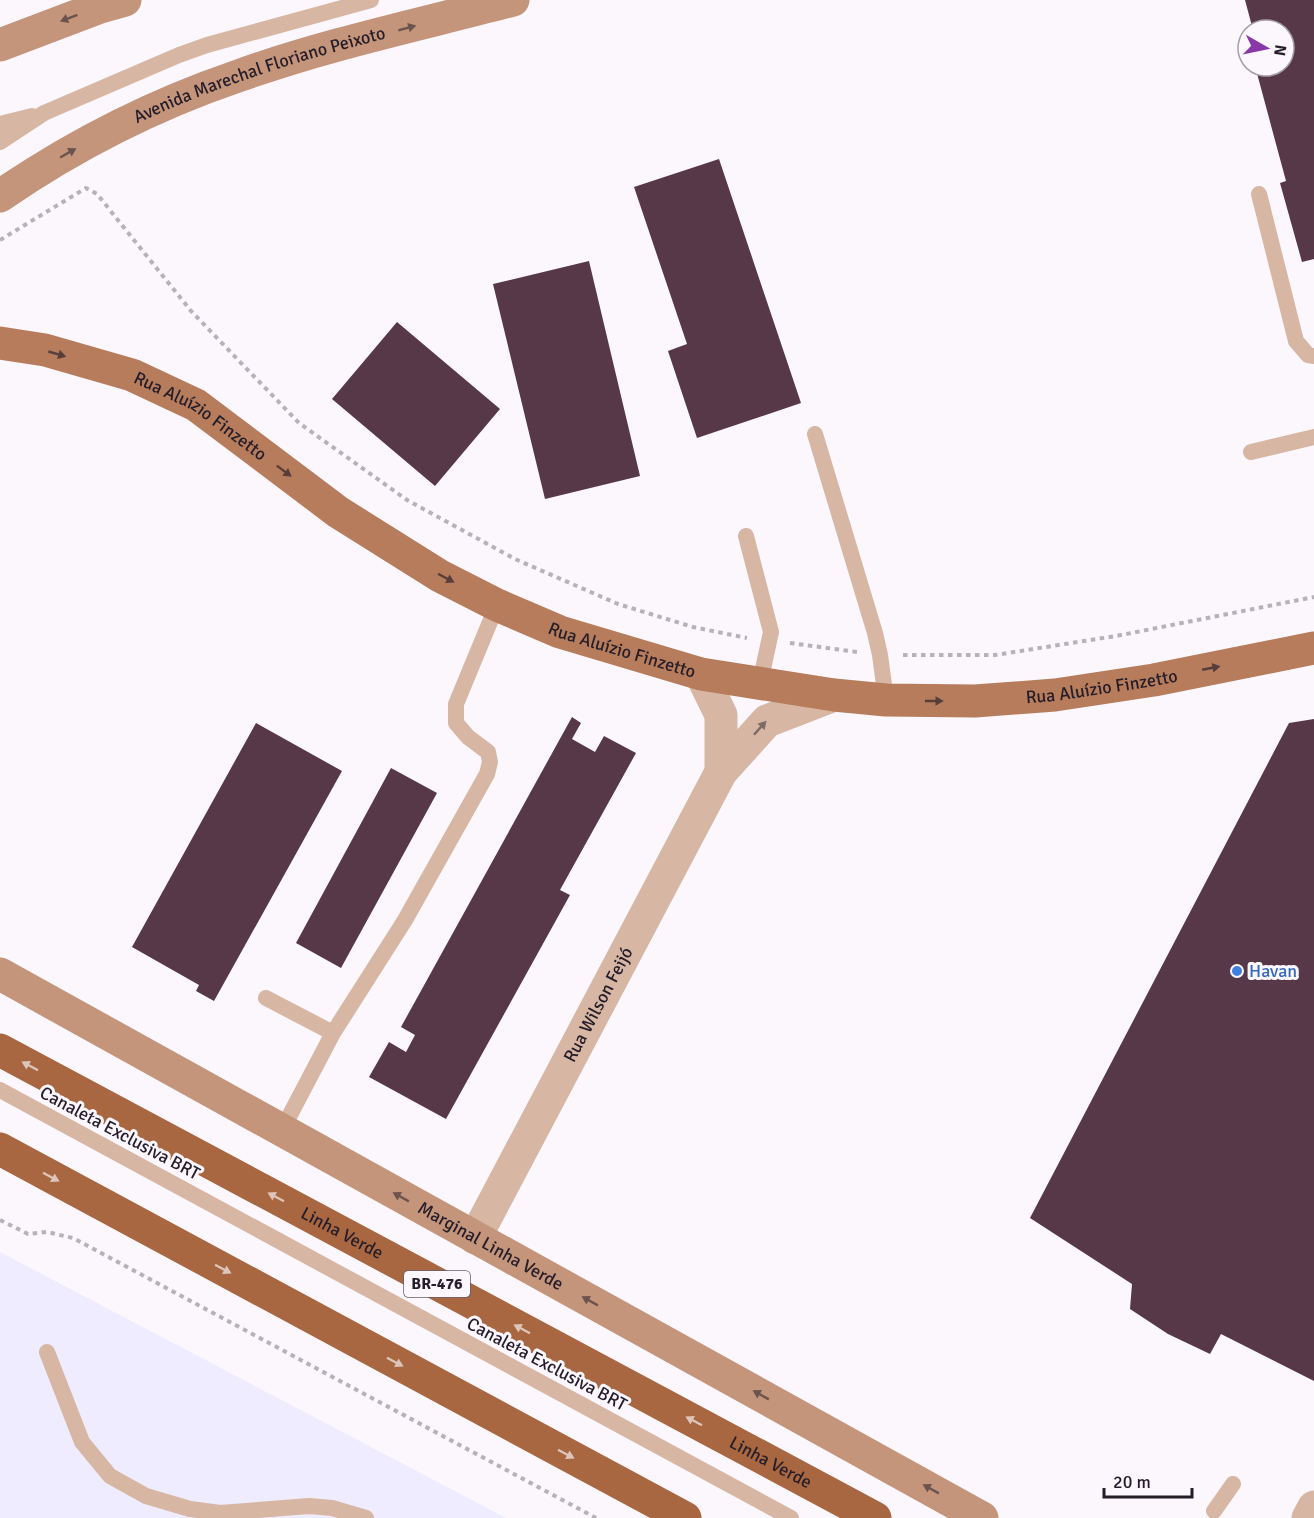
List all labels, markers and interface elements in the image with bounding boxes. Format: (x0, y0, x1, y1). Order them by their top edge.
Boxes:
one-way arrow (60, 14, 78, 24)
north arrow (1236, 18, 1296, 78)
street label: Avenida Marechal Floriano Peixoto (130, 22, 387, 128)
one-way arrow (398, 23, 416, 32)
text: N (1269, 43, 1291, 57)
one-way arrow (60, 148, 77, 158)
one-way arrow (49, 350, 67, 359)
street label: Rua Aluízio Finzetto (130, 366, 271, 465)
one-way arrow (276, 465, 291, 477)
one-way arrow (438, 573, 455, 583)
street label: Rua Aluízio Finzetto (545, 617, 698, 683)
one-way arrow (1201, 663, 1220, 672)
street label: Rua Aluízio Finzetto (1025, 665, 1179, 708)
one-way arrow (925, 696, 944, 706)
one-way arrow (753, 721, 767, 736)
street label: Rua Wilson Feijó (559, 943, 638, 1066)
place label: Havan (1249, 960, 1297, 982)
marker: Havan (1230, 964, 1244, 978)
one-way arrow (21, 1061, 38, 1071)
street label: Canaleta Exclusiva BRT (36, 1081, 204, 1185)
one-way arrow (43, 1172, 60, 1182)
one-way arrow (267, 1192, 284, 1202)
one-way arrow (392, 1192, 409, 1202)
street label: Marginal Linha Verde (414, 1197, 567, 1295)
street label: Linha Verde (297, 1202, 387, 1264)
one-way arrow (215, 1264, 232, 1274)
road number: BR-476 (404, 1271, 470, 1297)
one-way arrow (581, 1296, 598, 1306)
street label: Canaleta Exclusiva BRT (463, 1312, 631, 1416)
one-way arrow (513, 1324, 530, 1334)
one-way arrow (387, 1357, 404, 1367)
one-way arrow (752, 1390, 769, 1400)
one-way arrow (685, 1416, 702, 1426)
street label: Linha Verde (726, 1431, 816, 1493)
one-way arrow (558, 1449, 575, 1459)
scale bar (1104, 1461, 1192, 1499)
text: 20 m (1113, 1471, 1151, 1493)
one-way arrow (923, 1485, 940, 1495)

